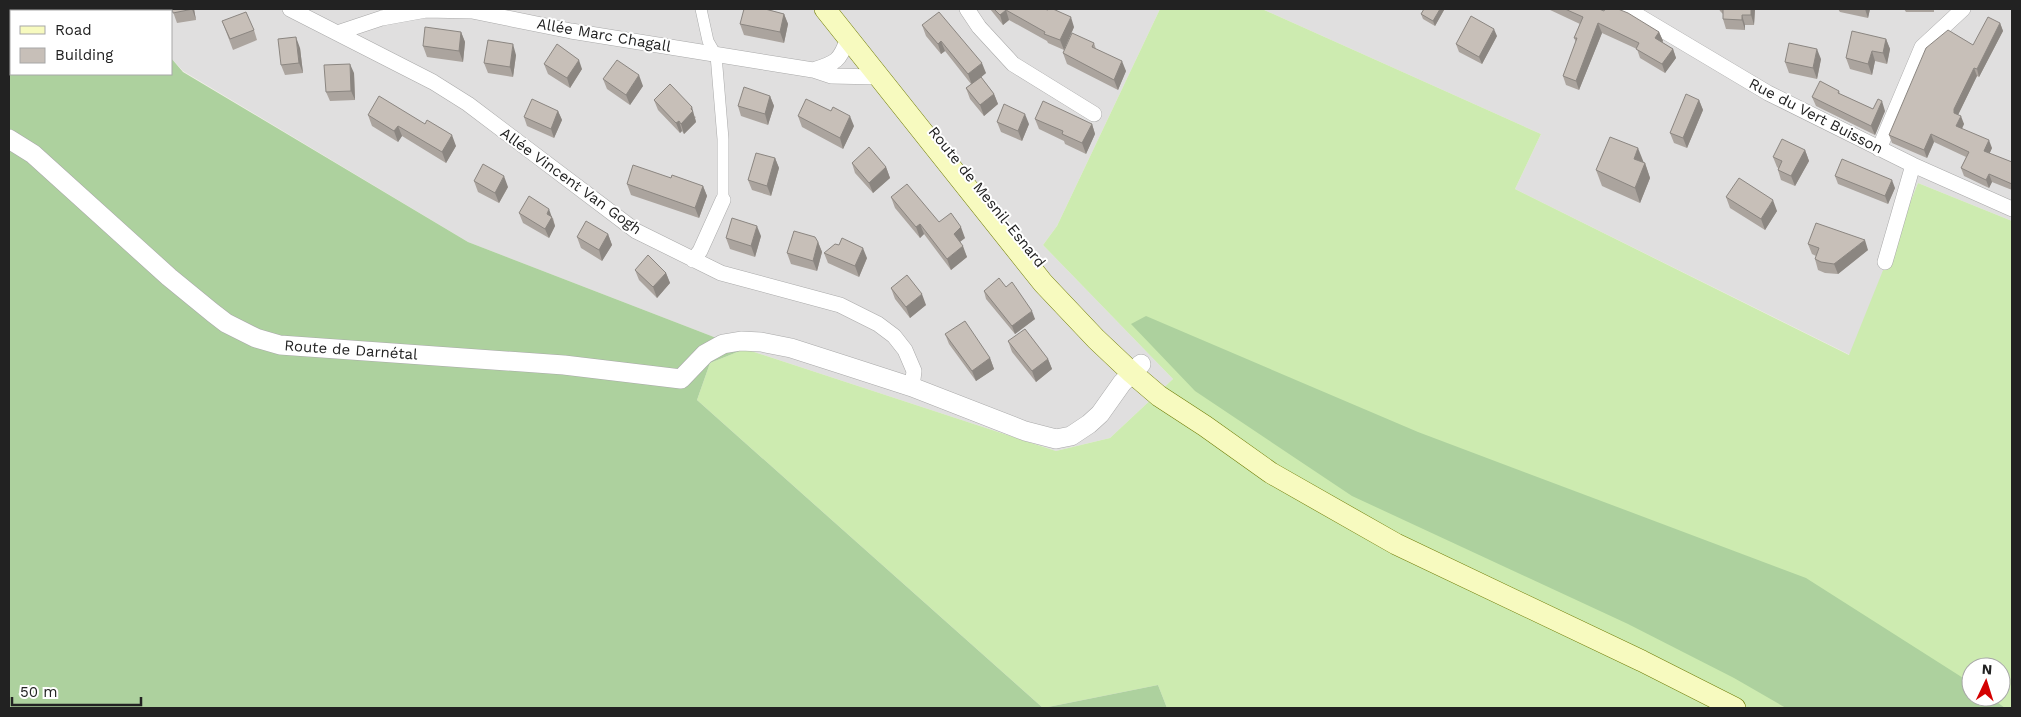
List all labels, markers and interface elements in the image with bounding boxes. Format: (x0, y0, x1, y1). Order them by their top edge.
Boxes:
legend (10, 10, 172, 75)
street label: Allée Marc Chagall (536, 14, 673, 56)
text: Road (55, 21, 92, 39)
text: Building (55, 46, 113, 64)
street label: Rue du Vert Buisson (1746, 74, 1886, 158)
street label: Route de Mesnil-Esnard (925, 123, 1049, 271)
street label: Allée Vincent Van Gogh (497, 124, 645, 238)
street label: Route de Darnétal (284, 336, 419, 364)
north arrow (1961, 657, 2011, 707)
text: N (1981, 661, 1993, 677)
scale bar (12, 674, 141, 706)
text: 50 m (20, 683, 57, 701)

